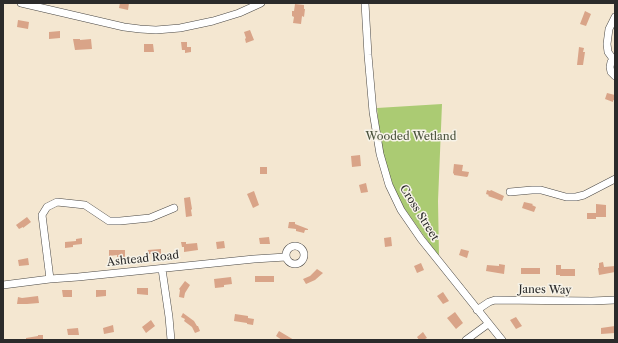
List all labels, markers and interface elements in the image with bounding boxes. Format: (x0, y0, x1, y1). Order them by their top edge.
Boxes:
park label: Wooded Wetland (366, 130, 456, 144)
street label: Cross Street (397, 183, 441, 243)
street label: Ashtead Road (106, 249, 180, 269)
street label: Janes Way (518, 283, 572, 297)

